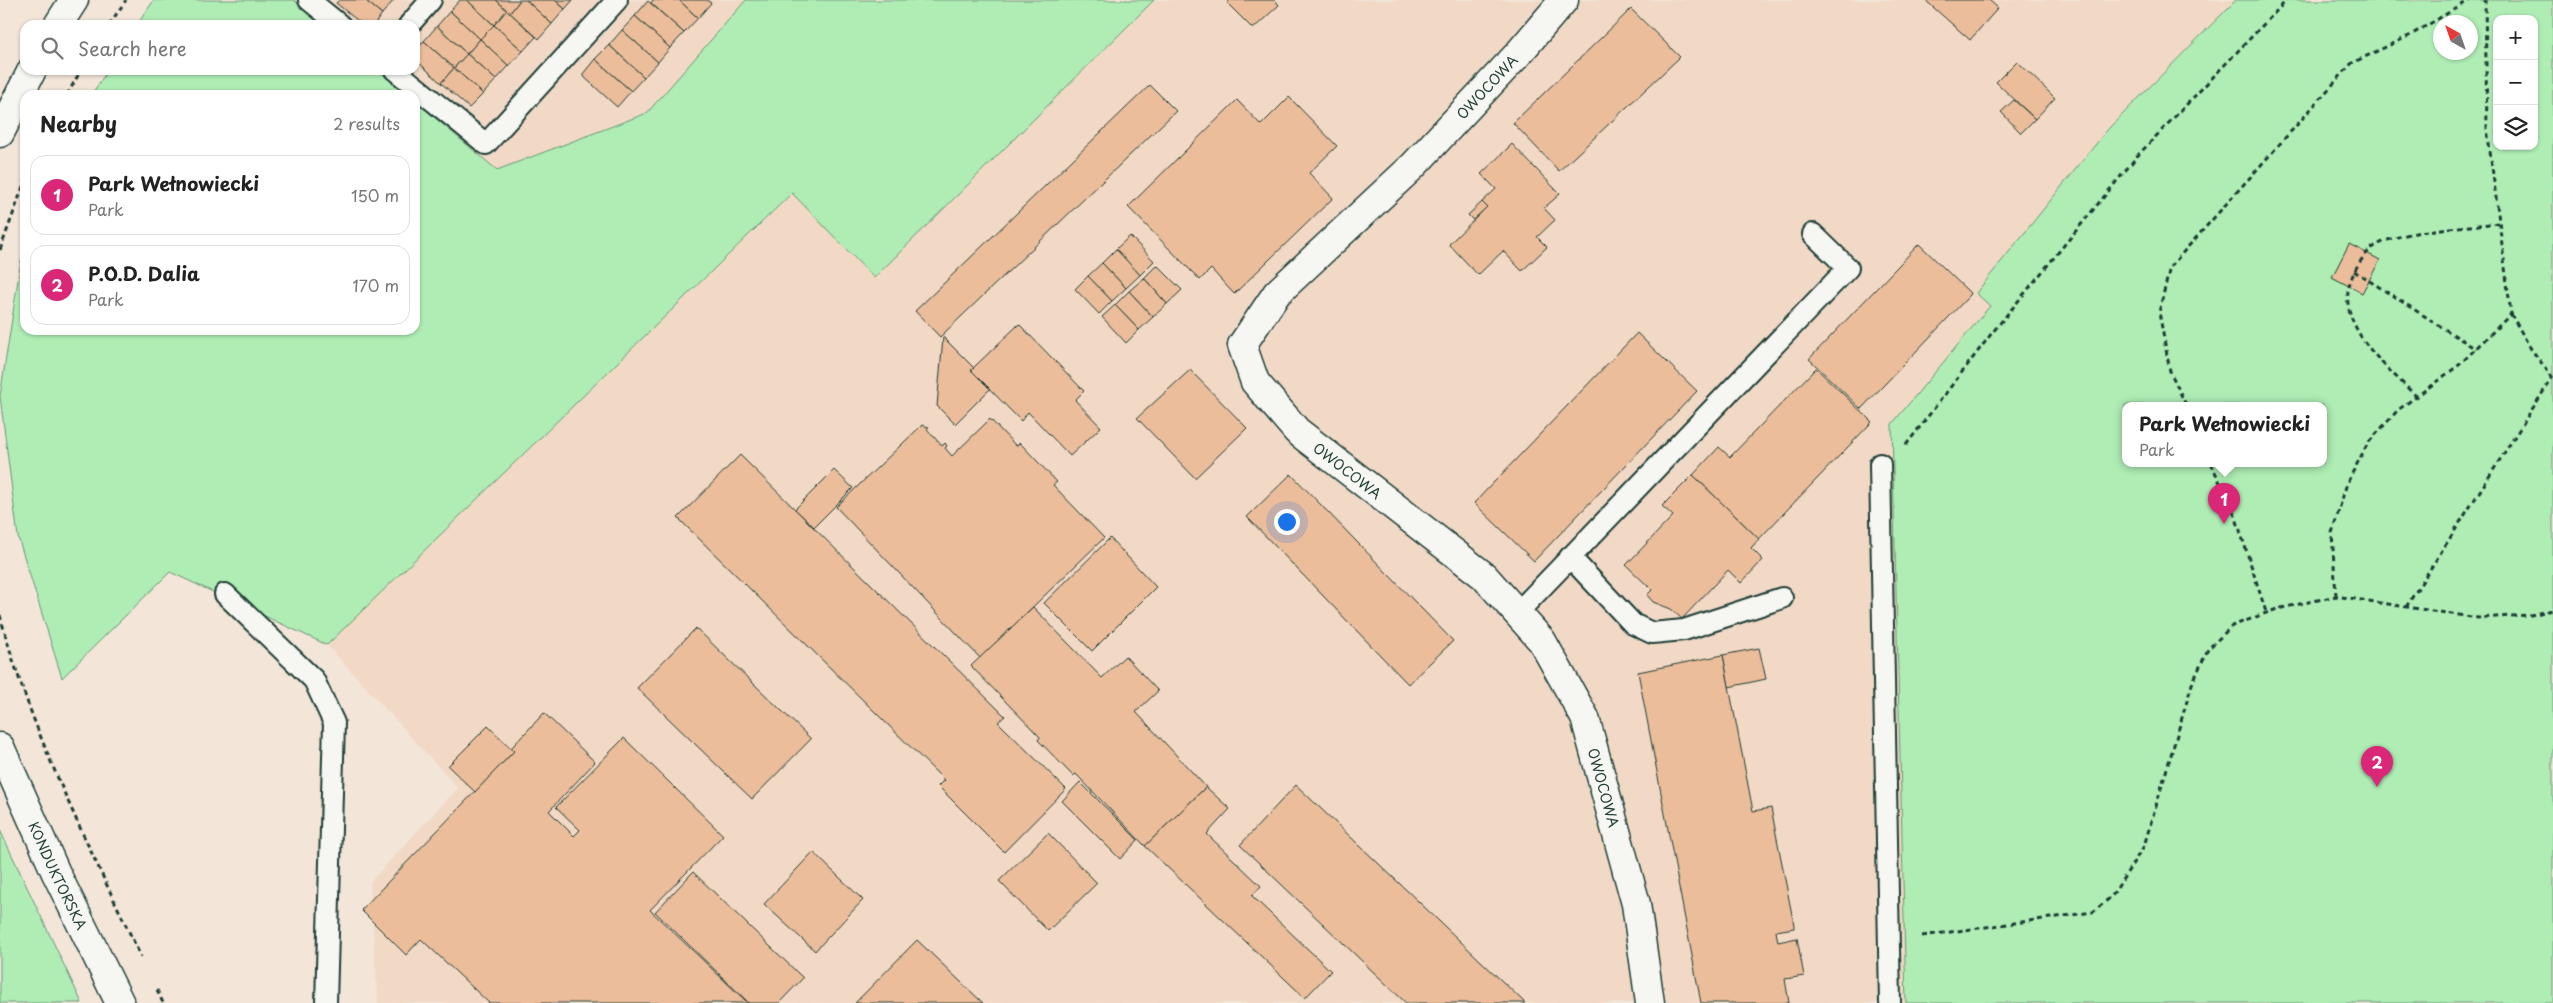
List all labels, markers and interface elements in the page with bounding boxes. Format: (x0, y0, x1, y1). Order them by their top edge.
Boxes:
north arrow (2433, 15, 2478, 60)
map controls (2493, 15, 2538, 150)
button: + (2493, 15, 2538, 60)
search box (20, 20, 420, 75)
icon: search (38, 34, 66, 62)
text: Search here (78, 34, 187, 62)
street label: OWOCOWA (1452, 50, 1523, 124)
button: − (2493, 60, 2538, 105)
button: layers (2493, 105, 2538, 150)
text: Nearby (40, 107, 117, 139)
text: 2 results (333, 111, 400, 135)
text: Park Wełnowiecki (88, 169, 259, 197)
text: 1 (53, 183, 61, 207)
text: 150 m (351, 183, 399, 207)
text: Park (88, 197, 124, 221)
text: P.O.D. Dalia (88, 259, 200, 287)
text: 2 (51, 273, 63, 297)
text: 170 m (353, 273, 399, 297)
text: Park (88, 287, 124, 311)
popup (2122, 402, 2327, 467)
text: Park Wełnowiecki (2139, 409, 2310, 437)
street label: OWOCOWA (1309, 437, 1386, 504)
text: Park (2139, 437, 2175, 461)
pin: 1 (2208, 483, 2240, 524)
your location (1274, 509, 1300, 535)
street label: OWOCOWA (1583, 745, 1625, 830)
pin: 2 (2361, 746, 2393, 787)
street label: KONDUKTORSKA (24, 818, 93, 933)

